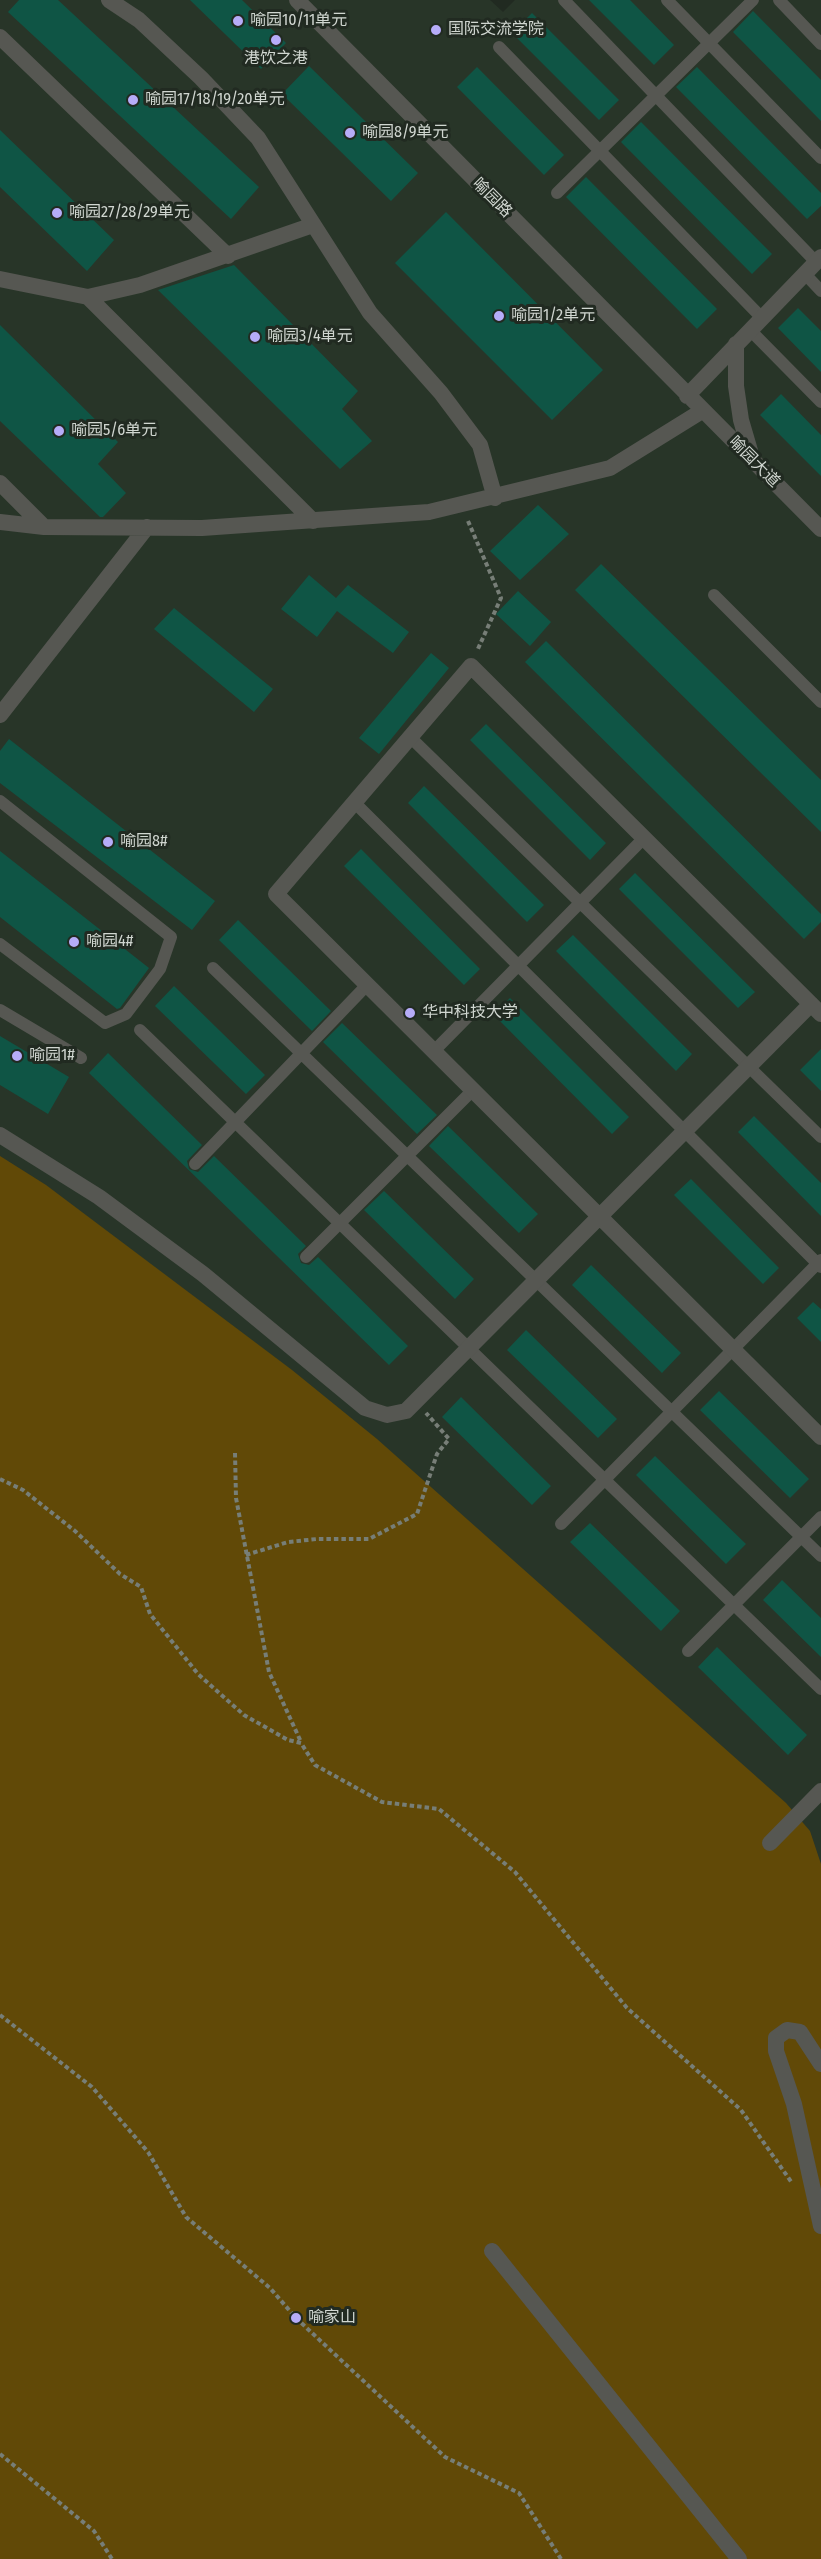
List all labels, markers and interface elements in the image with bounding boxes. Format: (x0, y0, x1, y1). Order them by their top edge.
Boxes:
place label: 喻园10/11单元 (250, 11, 347, 31)
marker: 喻园10/11单元 (231, 14, 245, 28)
place label: 国际交流学院 (448, 20, 544, 40)
marker: 国际交流学院 (429, 23, 443, 37)
marker: 港饮之港 (269, 33, 283, 47)
place label: 港饮之港 (244, 49, 308, 69)
place label: 喻园17/18/19/20单元 (145, 90, 285, 110)
marker: 喻园17/18/19/20单元 (126, 93, 140, 107)
place label: 喻园8/9单元 (362, 123, 449, 143)
marker: 喻园8/9单元 (343, 126, 357, 140)
street label: 喻园路 (468, 174, 516, 222)
place label: 喻园27/28/29单元 (69, 203, 190, 223)
marker: 喻园27/28/29单元 (50, 206, 64, 220)
place label: 喻园1/2单元 (511, 306, 595, 326)
marker: 喻园1/2单元 (492, 309, 506, 323)
place label: 喻园3/4单元 (267, 327, 353, 347)
marker: 喻园3/4单元 (248, 330, 262, 344)
place label: 喻园5/6单元 (71, 421, 157, 441)
marker: 喻园5/6单元 (52, 424, 66, 438)
street label: 喻园大道 (725, 433, 783, 491)
place label: 喻园8# (120, 832, 168, 852)
marker: 喻园8# (101, 835, 115, 849)
place label: 喻园4# (86, 932, 133, 952)
marker: 喻园4# (67, 935, 81, 949)
place label: 华中科技大学 (422, 1003, 518, 1023)
marker: 华中科技大学 (403, 1006, 417, 1020)
place label: 喻园1# (29, 1046, 75, 1066)
marker: 喻园1# (10, 1049, 24, 1063)
place label: 喻家山 (308, 2308, 356, 2328)
marker: 喻家山 (289, 2311, 303, 2325)

